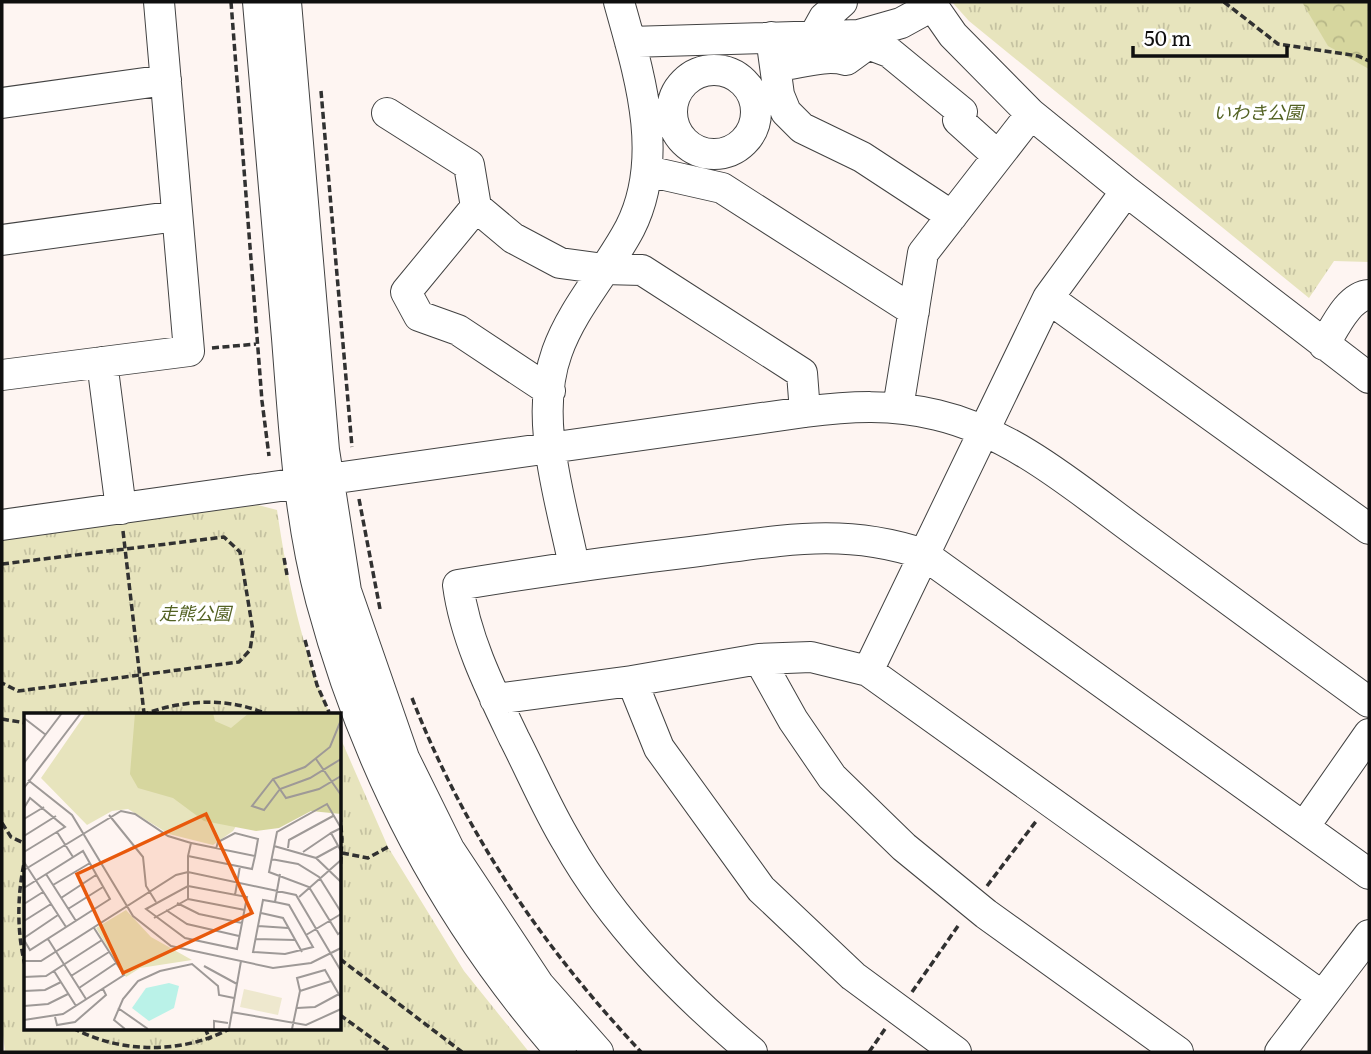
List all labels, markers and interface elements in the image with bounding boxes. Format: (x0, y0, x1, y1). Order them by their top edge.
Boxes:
scale bar (1133, 14, 1287, 58)
text: 50 m (1144, 21, 1191, 52)
park label: いわき公園 (1213, 98, 1306, 125)
park label: 走熊公園 (159, 599, 234, 626)
inset map (24, 713, 341, 1030)

